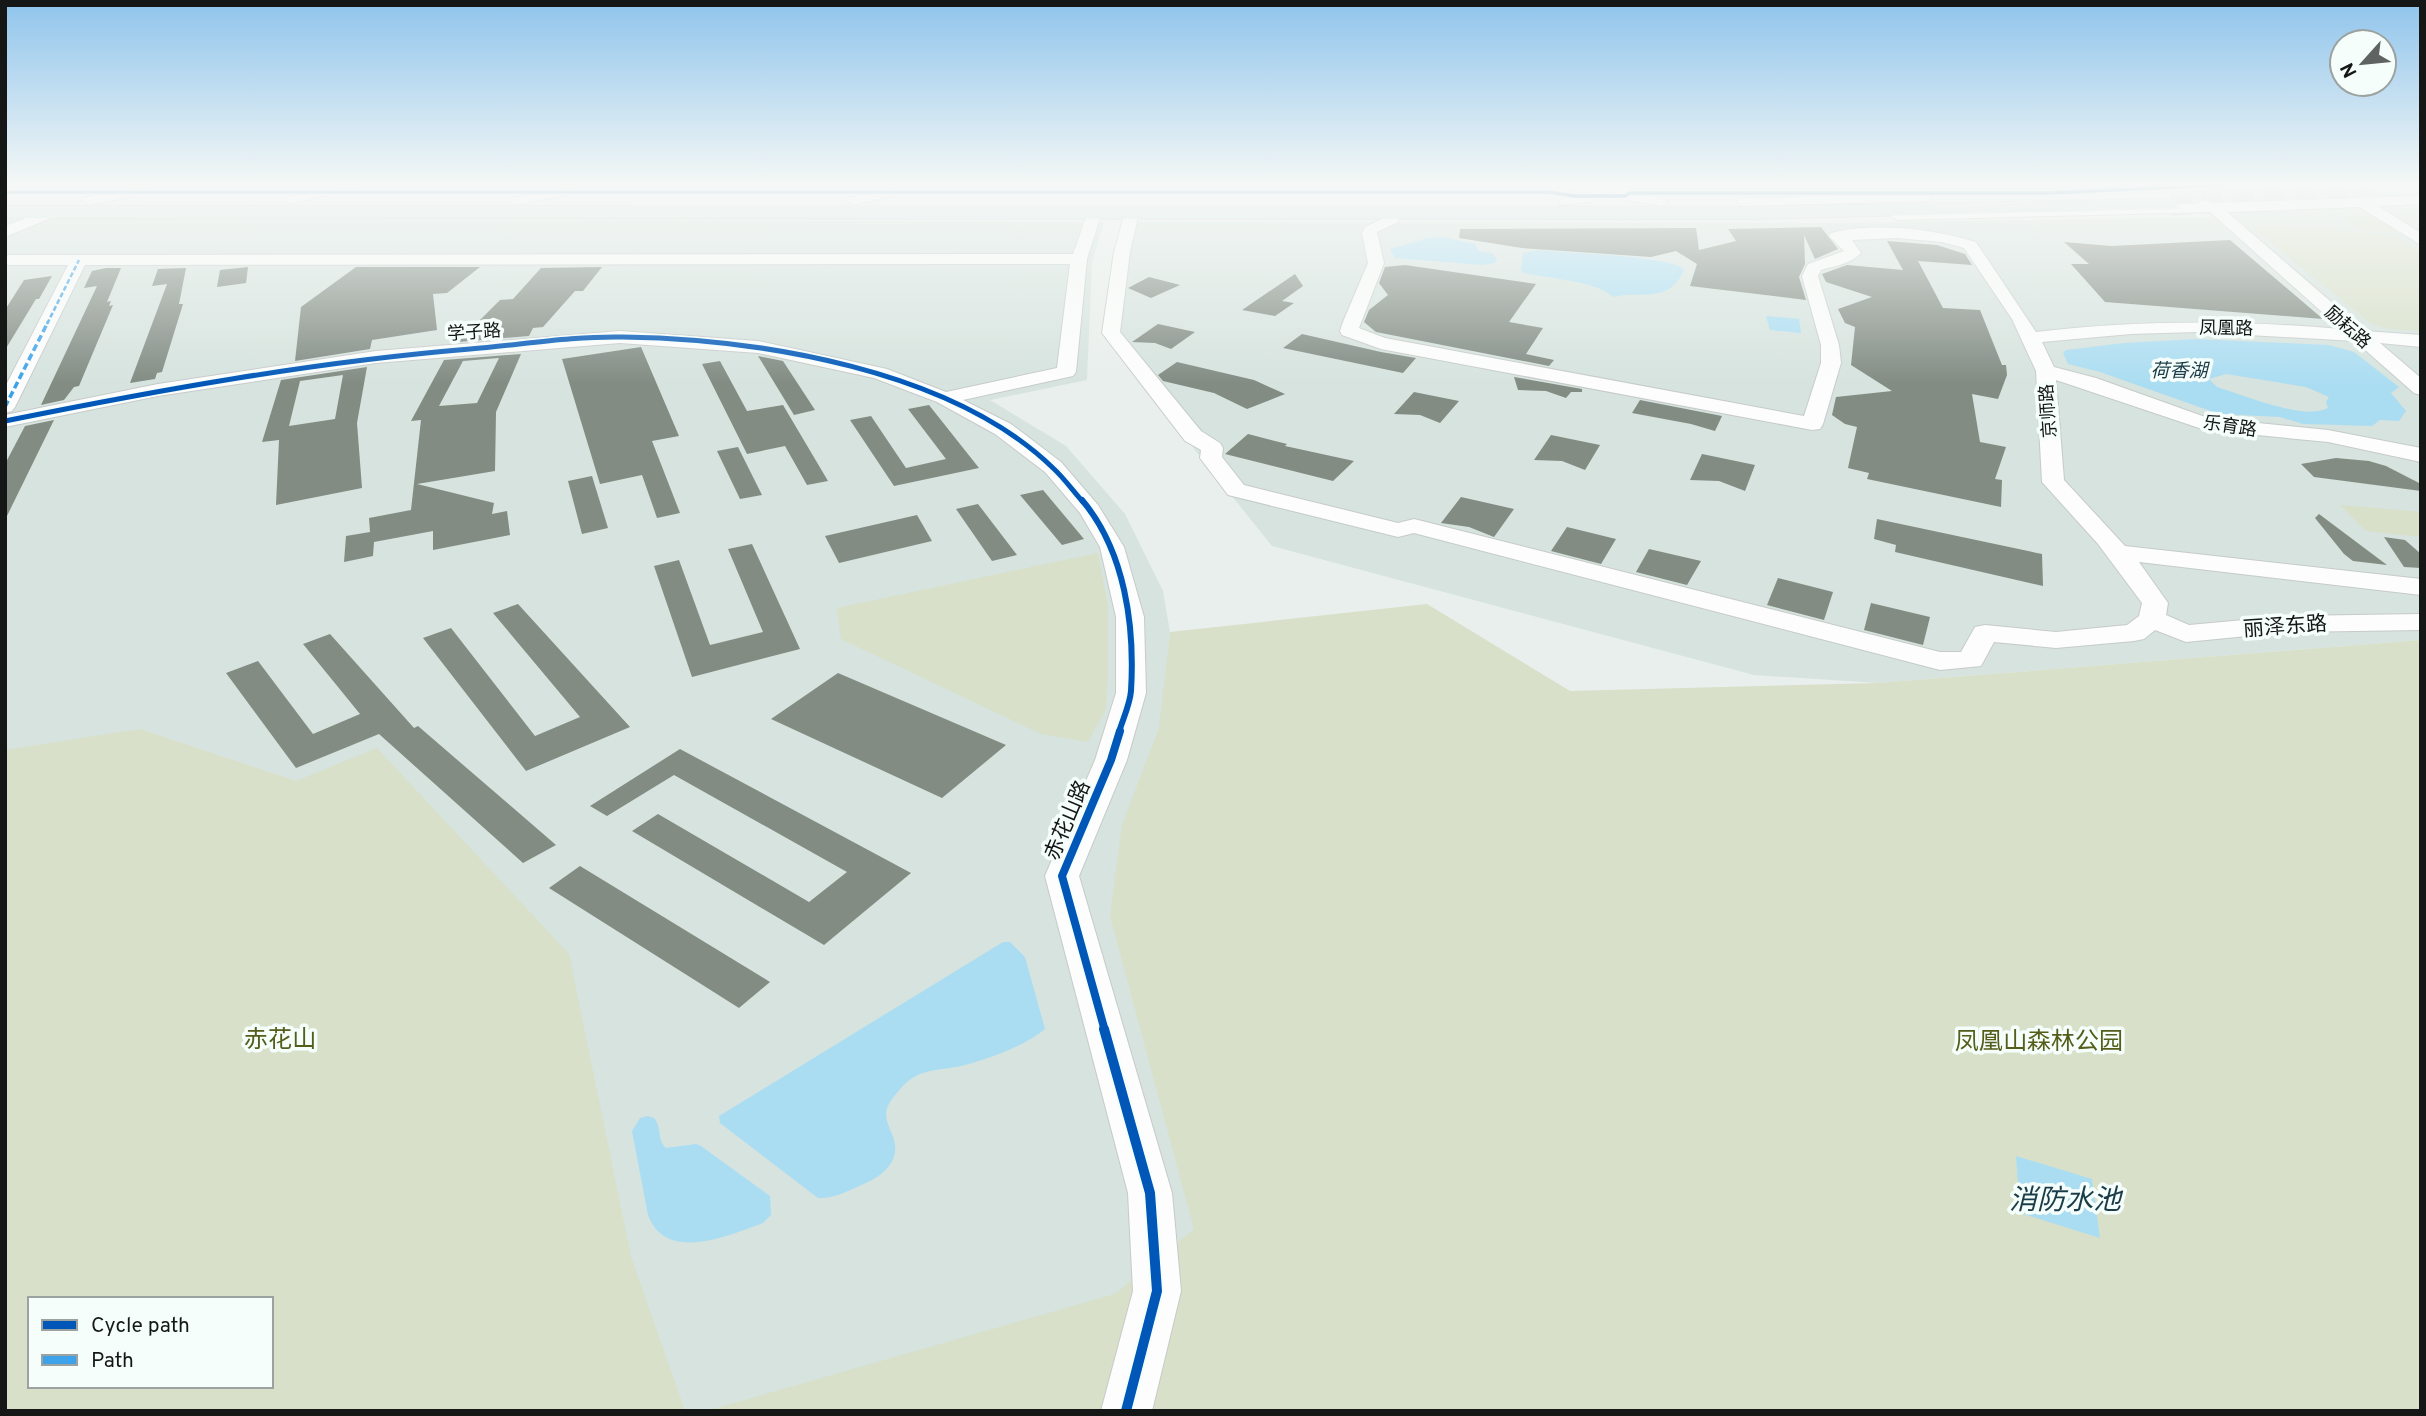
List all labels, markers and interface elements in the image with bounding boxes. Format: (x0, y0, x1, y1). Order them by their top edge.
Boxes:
north arrow (2328, 28, 2398, 98)
text: N (2336, 58, 2363, 81)
street label: 励耘路 (2319, 302, 2375, 355)
street label: 凤凰路 (2199, 318, 2253, 341)
street label: 学子路 (446, 320, 502, 347)
water label: 荷香湖 (2150, 360, 2210, 384)
street label: 京师路 (2036, 383, 2063, 439)
street label: 乐育路 (2201, 412, 2258, 443)
street label: 丽泽东路 (2242, 611, 2328, 644)
street label: 赤花山路 (1040, 777, 1097, 865)
park label: 赤花山 (244, 1026, 316, 1056)
park label: 凤凰山森林公园 (1955, 1028, 2123, 1058)
water label: 消防水池 (2009, 1184, 2124, 1220)
legend (28, 1297, 273, 1388)
text: Cycle path (91, 1313, 190, 1340)
text: Path (91, 1348, 134, 1375)

